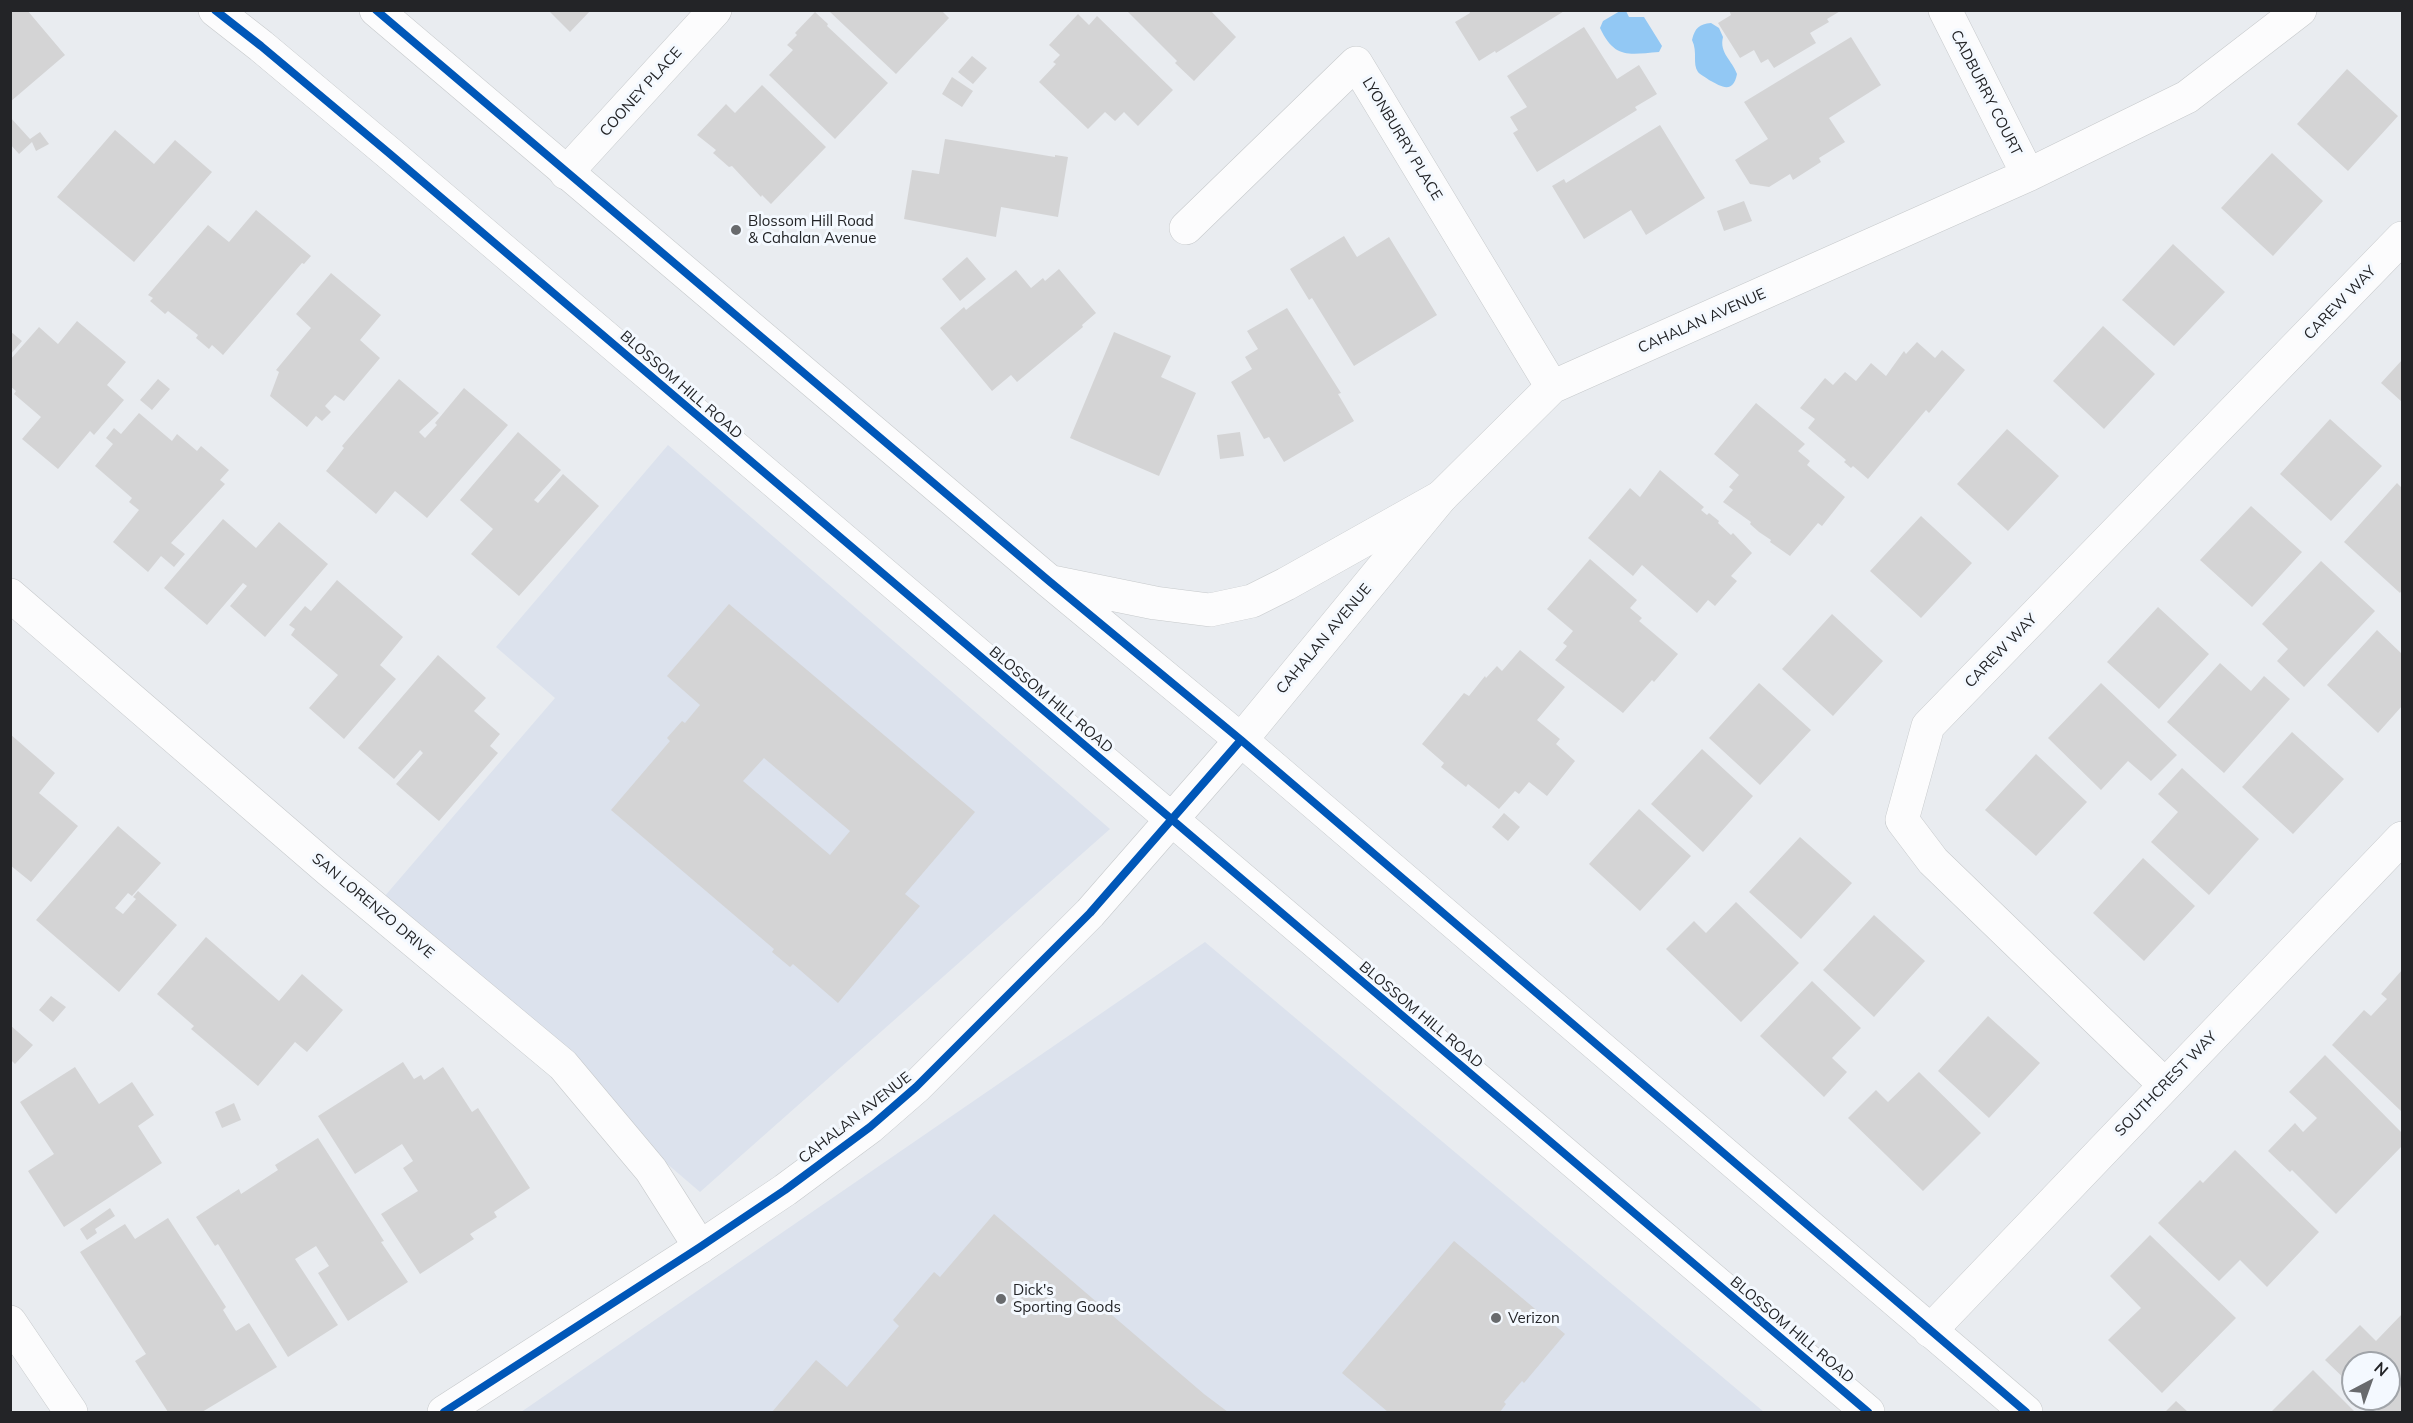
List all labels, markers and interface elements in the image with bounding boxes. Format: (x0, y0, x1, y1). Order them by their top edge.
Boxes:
street label: CADBURRY COURT (1947, 27, 2025, 159)
street label: COONEY PLACE (596, 44, 686, 140)
street label: LYONBURRY PLACE (1358, 74, 1446, 204)
place label: Blossom Hill Road & Cahalan Avenue (748, 212, 876, 247)
marker: Blossom Hill Road & Cahalan Avenue (729, 223, 743, 237)
street label: CAREW WAY (2300, 262, 2380, 344)
street label: CAHALAN AVENUE (1635, 285, 1769, 357)
street label: BLOSSOM HILL ROAD (616, 327, 746, 443)
street label: CAHALAN AVENUE (1273, 580, 1375, 698)
street label: CAREW WAY (1961, 610, 2041, 692)
street label: BLOSSOM HILL ROAD (985, 643, 1117, 757)
street label: SAN LORENZO DRIVE (308, 850, 438, 962)
street label: BLOSSOM HILL ROAD (1355, 958, 1487, 1072)
street label: SOUTHCREST WAY (2111, 1028, 2221, 1140)
street label: CAHALAN AVENUE (795, 1068, 915, 1168)
street label: BLOSSOM HILL ROAD (1726, 1273, 1858, 1387)
place label: Dick's Sporting Goods (1013, 1281, 1121, 1316)
marker: Dick's Sporting Goods (994, 1292, 1008, 1306)
place label: Verizon (1508, 1309, 1560, 1327)
marker: Verizon (1489, 1311, 1503, 1325)
north arrow (2341, 1351, 2401, 1411)
text: N (2370, 1357, 2393, 1380)

